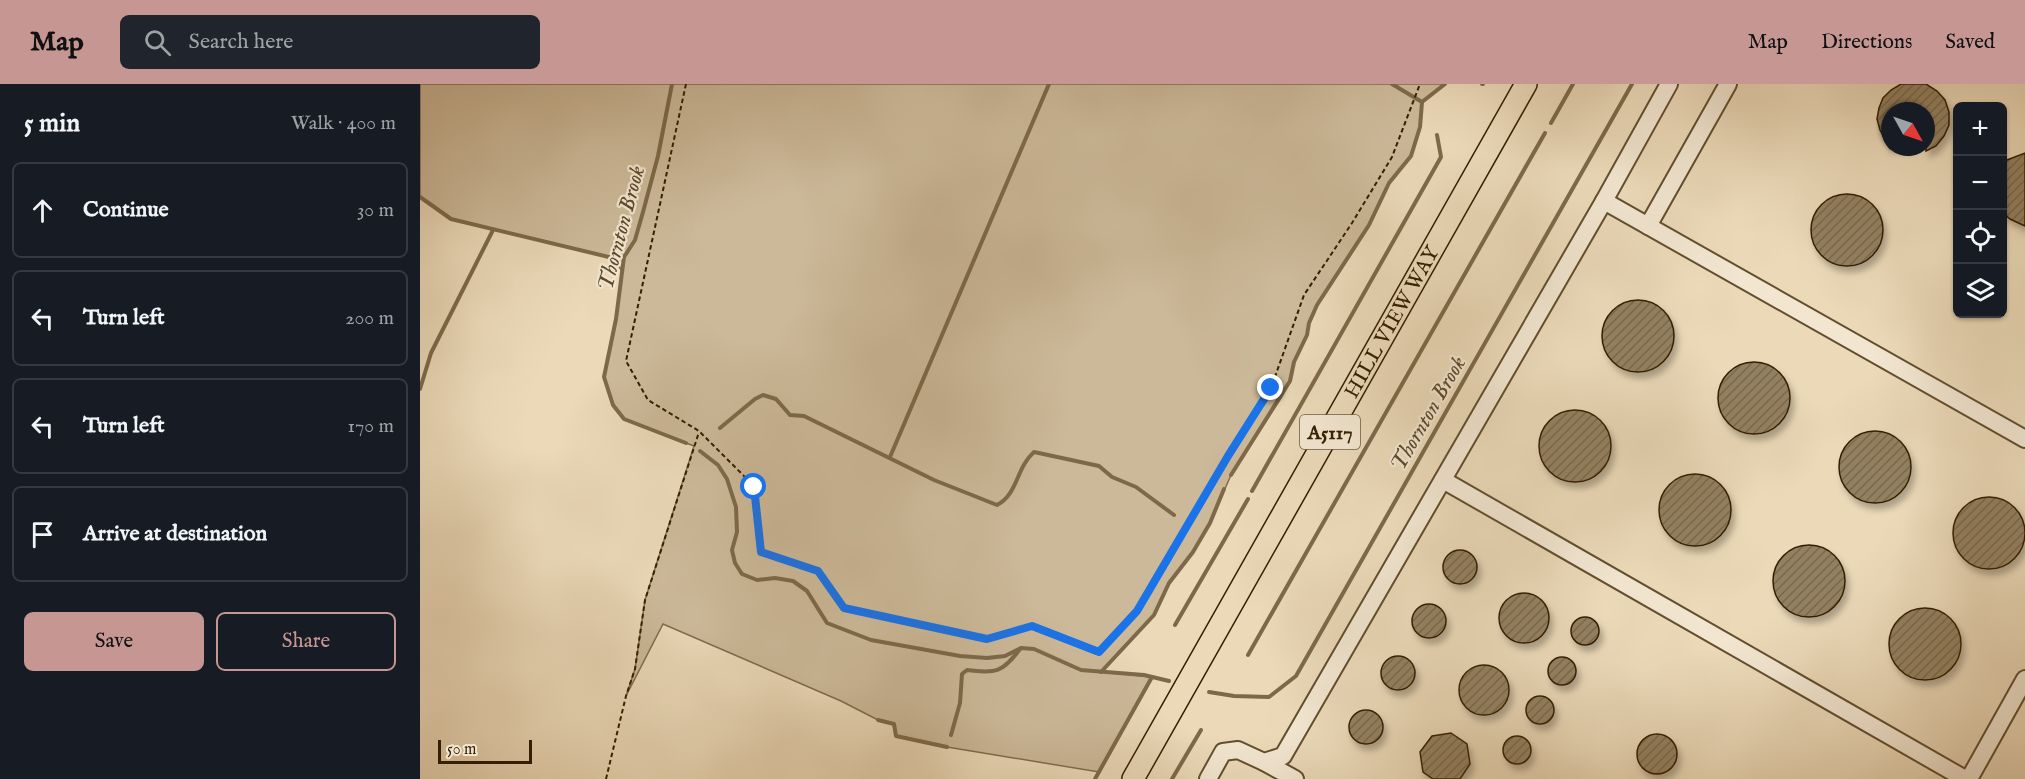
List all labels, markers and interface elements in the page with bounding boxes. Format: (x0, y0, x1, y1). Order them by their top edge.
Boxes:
search box (120, 15, 540, 69)
text: Map (30, 25, 84, 60)
icon: search (141, 26, 174, 59)
text: Search here (189, 28, 293, 56)
text: Map (1748, 29, 1788, 56)
text: Directions (1821, 29, 1912, 56)
text: Saved (1945, 29, 1995, 56)
north arrow (1881, 102, 1935, 156)
map controls (1953, 102, 2007, 318)
button: + (1953, 102, 2007, 156)
text: 5 min (24, 107, 80, 140)
text: Walk · 400 m (291, 111, 396, 136)
button: − (1953, 156, 2007, 210)
water label: Thornton Brook (592, 163, 652, 294)
icon: ahead (26, 194, 59, 227)
text: Continue (83, 196, 169, 224)
text: 30 m (357, 198, 394, 223)
button: locate (1953, 210, 2007, 264)
street label: HILL VIEW WAY (1339, 240, 1447, 404)
button: layers (1953, 264, 2007, 318)
icon: left (26, 302, 59, 335)
text: Turn left (83, 304, 165, 332)
text: 200 m (345, 306, 394, 331)
water label: Thornton Brook (1385, 351, 1473, 476)
route end (1257, 374, 1283, 400)
icon: left (26, 410, 59, 443)
text: Turn left (83, 412, 165, 440)
text: 170 m (348, 414, 394, 439)
road number: A5117 (1300, 415, 1360, 449)
route start (740, 473, 766, 499)
icon: arrive (26, 518, 59, 551)
text: Arrive at destination (83, 520, 267, 548)
button: Save (24, 612, 204, 671)
button: Share (216, 612, 396, 671)
scale bar (438, 737, 532, 764)
text: 50 m (447, 740, 476, 760)

